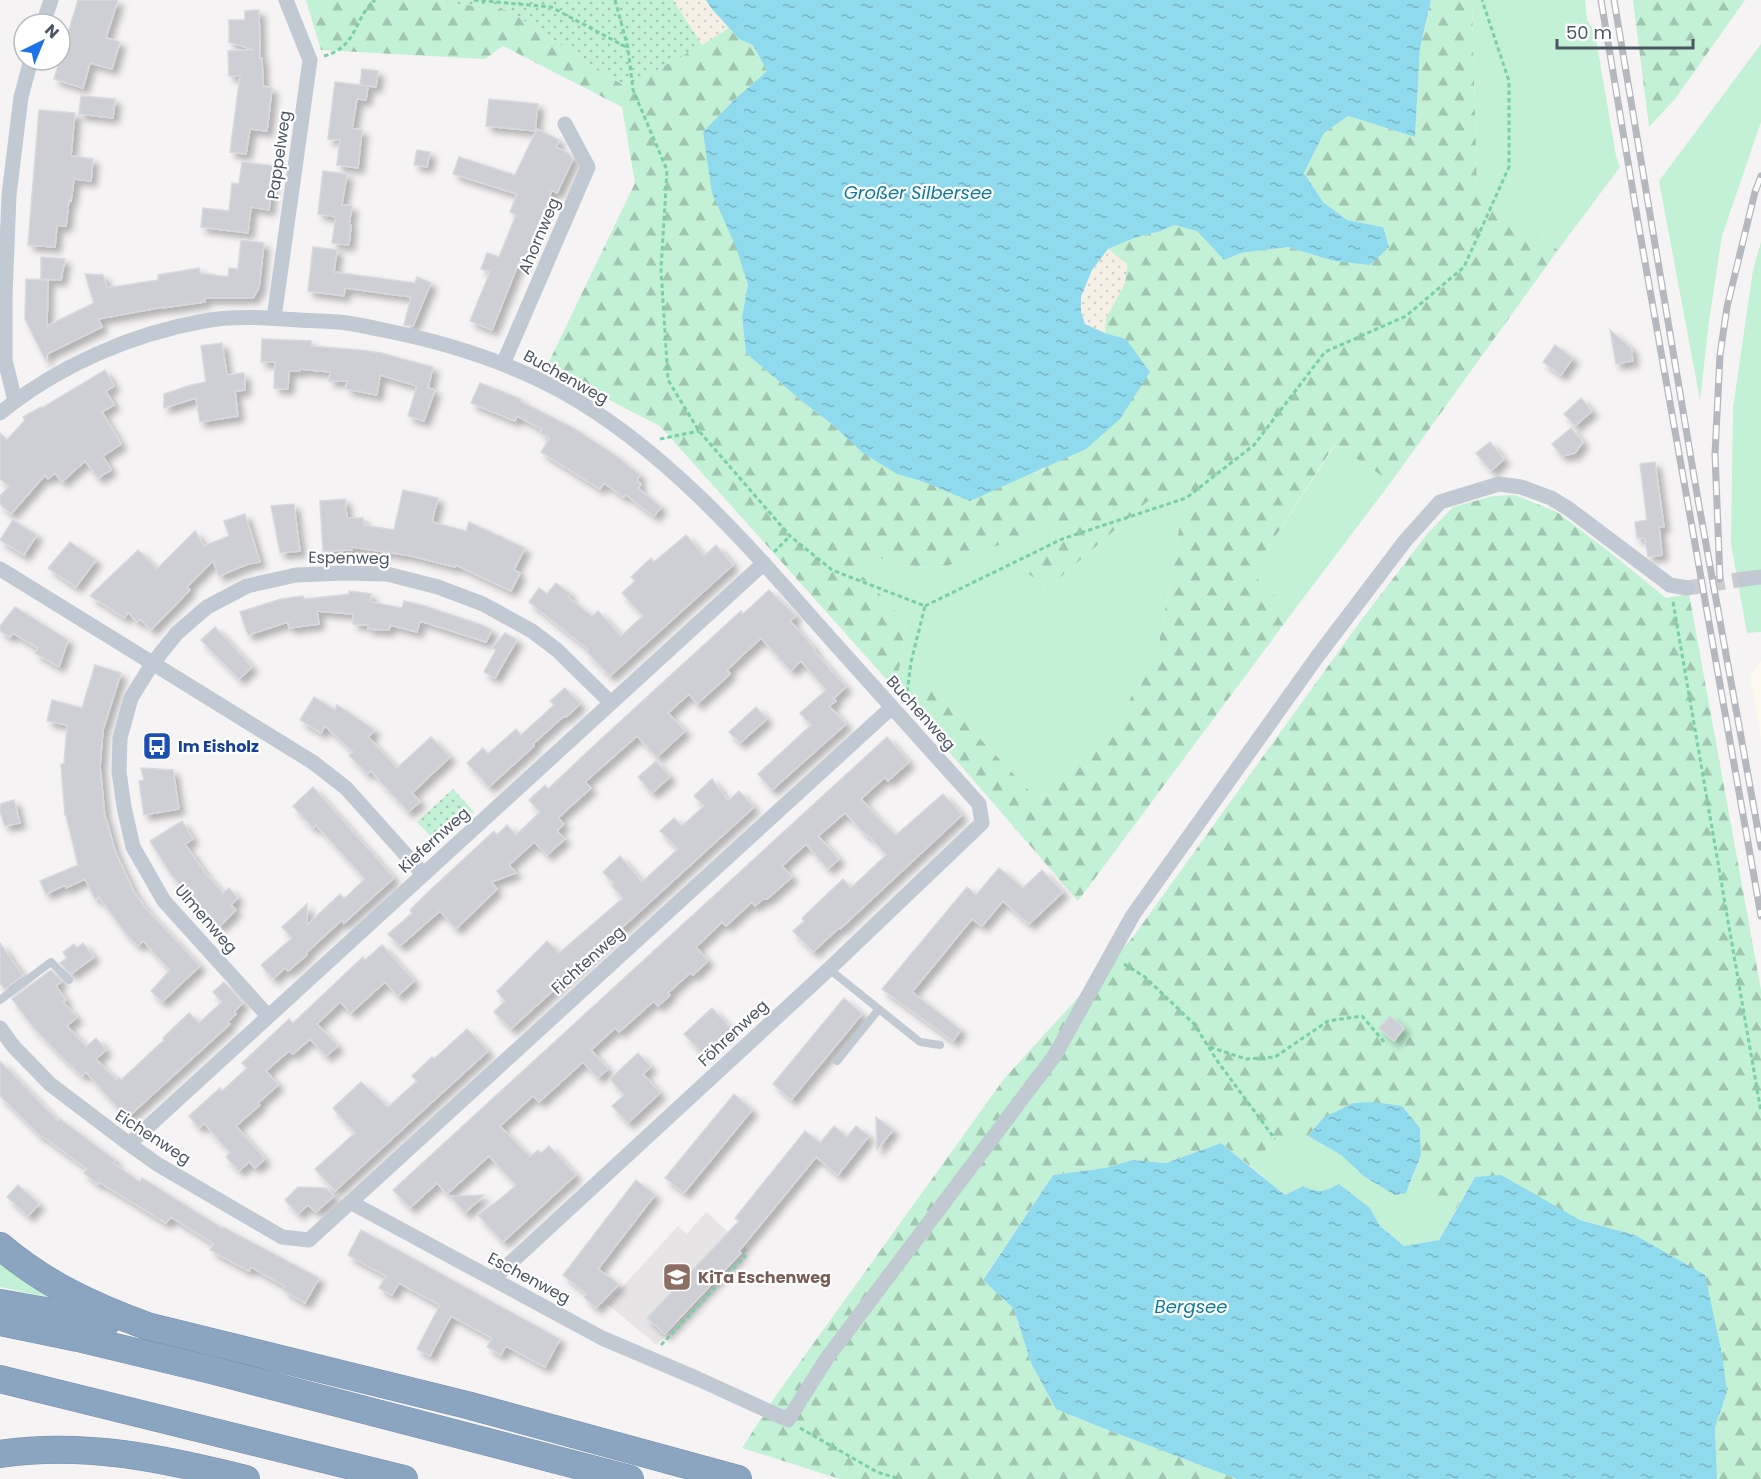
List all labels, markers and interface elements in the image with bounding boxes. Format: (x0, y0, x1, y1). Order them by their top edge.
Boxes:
north arrow (12, 12, 72, 72)
scale bar (1557, 12, 1694, 50)
text: N (40, 19, 64, 44)
text: 50 m (1566, 20, 1612, 45)
street label: Pappelweg (261, 109, 297, 201)
water label: Großer Silbersee (844, 180, 992, 205)
street label: Ahornweg (513, 194, 565, 278)
street label: Buchenweg (519, 344, 613, 410)
street label: Espenweg (308, 546, 390, 570)
street label: Buchenweg (881, 670, 961, 756)
bus stop icon: Im Eisholz (141, 730, 173, 762)
place label: Im Eisholz (178, 735, 259, 758)
street label: Kiefernweg (393, 802, 475, 878)
street label: Ulmenweg (169, 879, 243, 959)
street label: Fichtenweg (546, 921, 630, 999)
street label: Föhrenweg (693, 994, 773, 1072)
street label: Eichenweg (111, 1104, 195, 1170)
street label: Eschenweg (484, 1247, 574, 1309)
school or university icon: KiTa Eschenweg (661, 1261, 693, 1293)
place label: KiTa Eschenweg (698, 1266, 831, 1289)
water label: Bergsee (1155, 1294, 1227, 1319)

